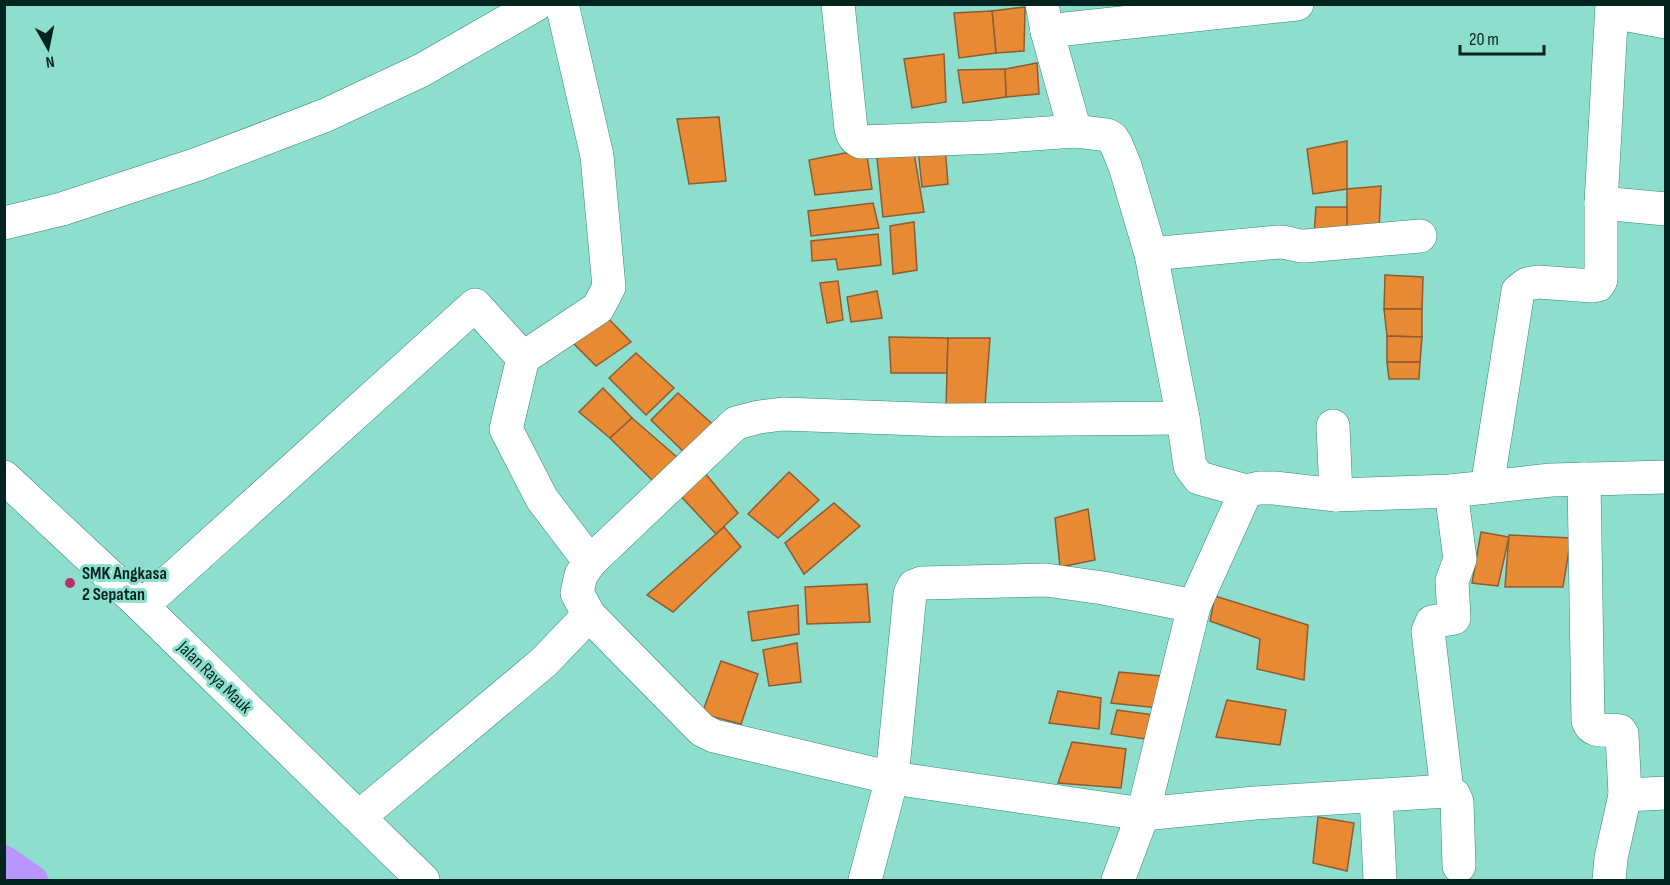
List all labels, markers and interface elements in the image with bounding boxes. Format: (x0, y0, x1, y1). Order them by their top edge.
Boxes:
north arrow (18, 18, 78, 78)
scale bar (1460, 18, 1544, 56)
text: 20 m (1469, 29, 1499, 50)
text: N (44, 51, 56, 71)
place label: SMK Angkasa 2 Sepatan (82, 563, 167, 605)
marker: SMK Angkasa 2 Sepatan (63, 576, 77, 590)
street label: Jalan Raya Mauk (173, 636, 256, 718)

